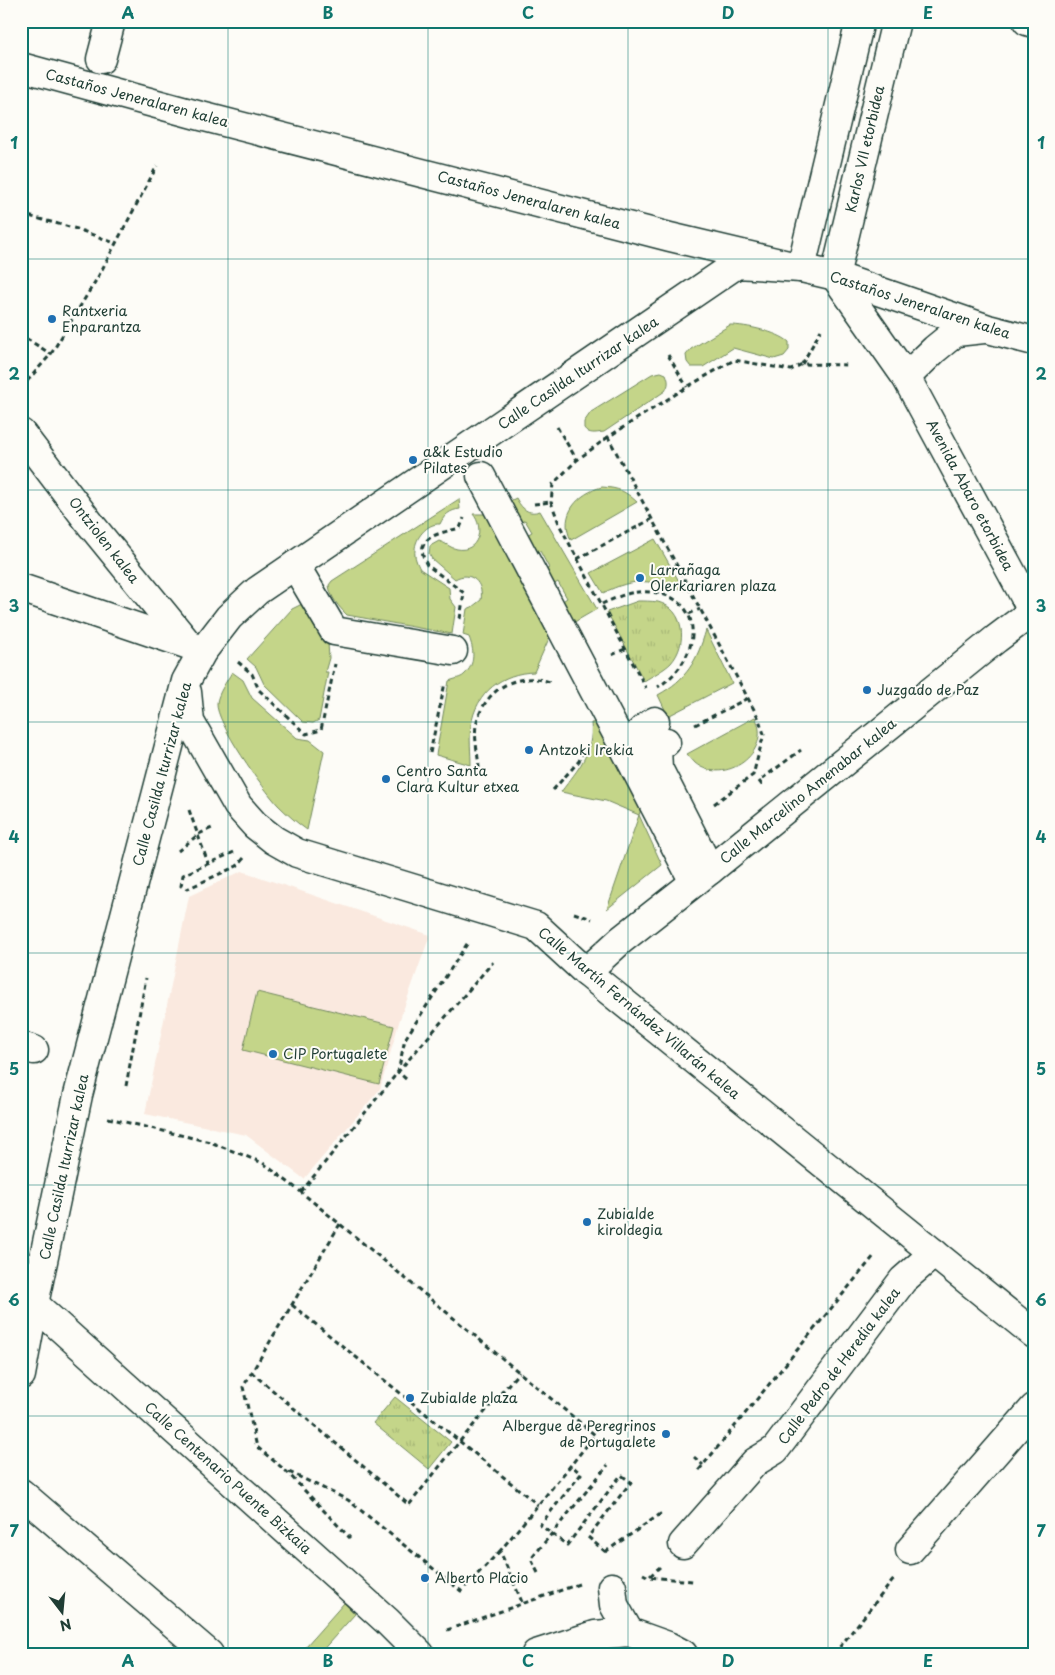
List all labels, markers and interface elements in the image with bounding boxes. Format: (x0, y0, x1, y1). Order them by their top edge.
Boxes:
text: A (122, 0, 135, 24)
text: B (323, 0, 334, 24)
text: C (522, 0, 534, 24)
text: D (722, 0, 734, 24)
text: E (923, 0, 933, 24)
street label: Castaños Jeneralaren kalea (43, 63, 231, 132)
street label: Karlos VII etorbidea (840, 83, 889, 214)
text: 1 (10, 130, 18, 154)
text: 1 (1037, 130, 1045, 154)
street label: Castaños Jeneralaren kalea (435, 165, 623, 234)
street label: Castaños Jeneralaren kalea (827, 265, 1013, 344)
place label: Rantxeria Enparantza (62, 300, 141, 337)
street label: Calle Casilda Iturrizar kalea (493, 311, 662, 434)
marker: Rantxeria Enparantza (46, 313, 58, 325)
text: 2 (8, 361, 20, 385)
text: 2 (1035, 361, 1047, 385)
street label: Avenida Abaro etorbidea (922, 415, 1019, 574)
place label: a&k Estudio Pilates (423, 441, 503, 478)
marker: a&k Estudio Pilates (407, 454, 419, 466)
street label: Ontziolen kalea (64, 492, 145, 588)
place label: Larrañaga Olerkariaren plaza (650, 559, 777, 596)
marker: Larrañaga Olerkariaren plaza (634, 572, 646, 584)
text: 3 (9, 593, 19, 617)
text: 3 (1036, 593, 1046, 617)
street label: Calle Casilda Iturrizar kalea (127, 679, 196, 868)
place label: Juzgado de Paz (877, 679, 979, 700)
marker: Juzgado de Paz (861, 684, 873, 696)
street label: Calle Marcelino Amenabar kalea (715, 712, 901, 869)
place label: Antzoki Irekia (539, 739, 634, 760)
marker: Antzoki Irekia (523, 744, 535, 756)
place label: Centro Santa Clara Kultur etxea (396, 760, 519, 797)
marker: Centro Santa Clara Kultur etxea (380, 773, 392, 785)
text: 4 (9, 824, 20, 848)
text: 4 (1036, 824, 1047, 848)
street label: Calle Martín Fernández Villarán kalea (534, 922, 745, 1104)
place label: CIP Portugalete (283, 1043, 388, 1064)
marker: CIP Portugalete (267, 1048, 279, 1060)
text: 5 (9, 1056, 19, 1080)
text: 5 (1036, 1056, 1046, 1080)
street label: Calle Casilda Iturrizar kalea (34, 1072, 94, 1262)
place label: Zubialde kiroldegia (597, 1203, 663, 1240)
marker: Zubialde kiroldegia (581, 1216, 593, 1228)
street label: Calle Pedro de Heredia kalea (772, 1282, 905, 1449)
text: 6 (8, 1287, 20, 1311)
text: 6 (1035, 1287, 1047, 1311)
place label: Zubialde plaza (420, 1387, 518, 1408)
marker: Zubialde plaza (404, 1392, 416, 1404)
street label: Calle Centenario Puente Bizkaia (140, 1397, 317, 1559)
place label: Albergue de Peregrinos de Portugalete (502, 1415, 656, 1452)
marker: Albergue de Peregrinos de Portugalete (660, 1428, 672, 1440)
text: 7 (9, 1518, 19, 1542)
text: 7 (1036, 1518, 1046, 1542)
place label: Alberto Placio (435, 1567, 529, 1588)
marker: Alberto Placio (419, 1572, 431, 1584)
north arrow (38, 1588, 88, 1638)
text: N (57, 1613, 74, 1637)
text: A (122, 1648, 135, 1672)
text: B (323, 1648, 334, 1672)
text: C (522, 1648, 534, 1672)
text: D (722, 1648, 734, 1672)
text: E (923, 1648, 933, 1672)

